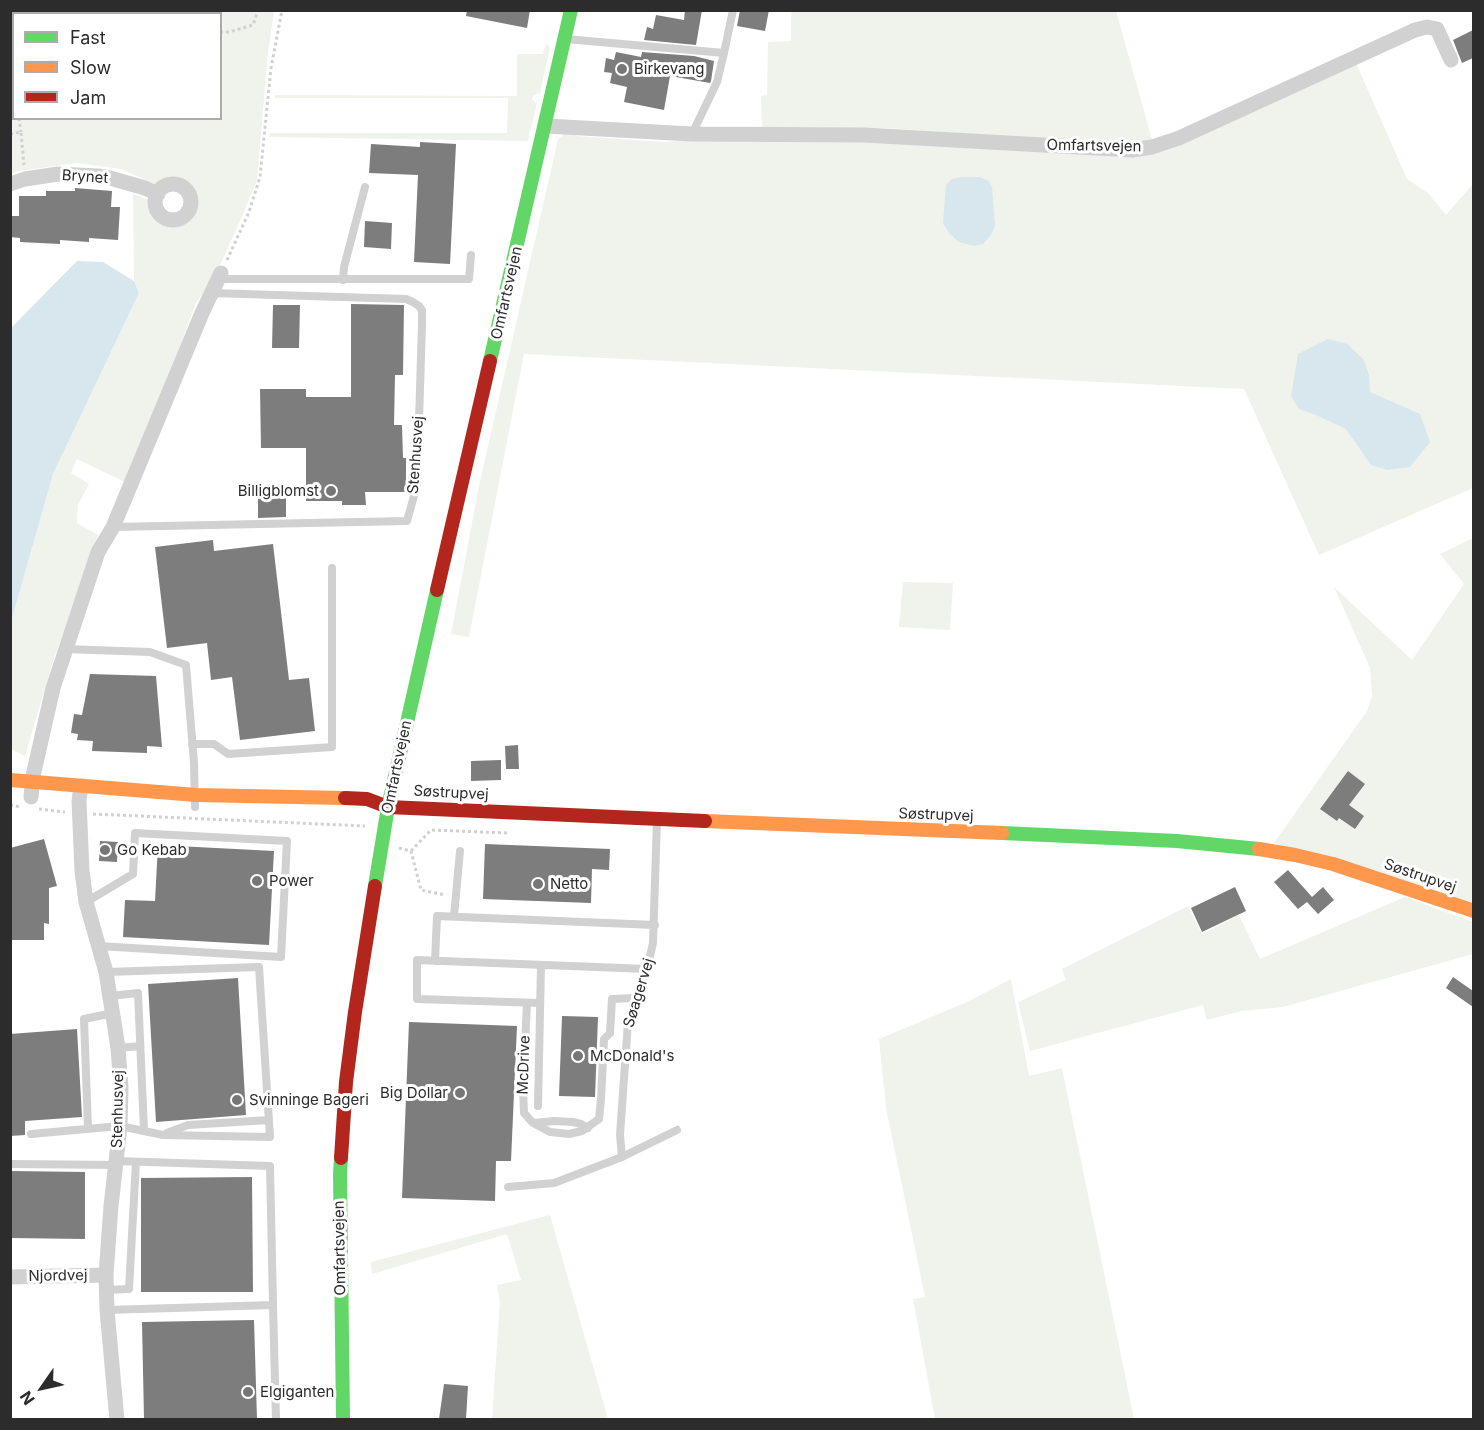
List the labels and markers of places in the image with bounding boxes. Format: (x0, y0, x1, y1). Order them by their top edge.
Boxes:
place label: Birkevang (634, 60, 705, 78)
marker: Birkevang (615, 62, 629, 76)
place label: Billigblomst (238, 482, 319, 500)
marker: Billigblomst (324, 484, 338, 498)
place label: Go Kebab (117, 841, 187, 859)
marker: Go Kebab (98, 843, 112, 857)
place label: Power (269, 872, 314, 890)
marker: Power (250, 874, 264, 888)
place label: Netto (550, 875, 588, 893)
marker: Netto (531, 877, 545, 891)
place label: McDonald's (590, 1047, 674, 1065)
marker: McDonald's (571, 1049, 585, 1063)
place label: Big Dollar (380, 1084, 448, 1102)
marker: Big Dollar (453, 1086, 467, 1100)
place label: Svinninge Bageri (249, 1091, 369, 1109)
marker: Svinninge Bageri (230, 1093, 244, 1107)
place label: Elgiganten (260, 1383, 334, 1401)
marker: Elgiganten (241, 1385, 255, 1399)

